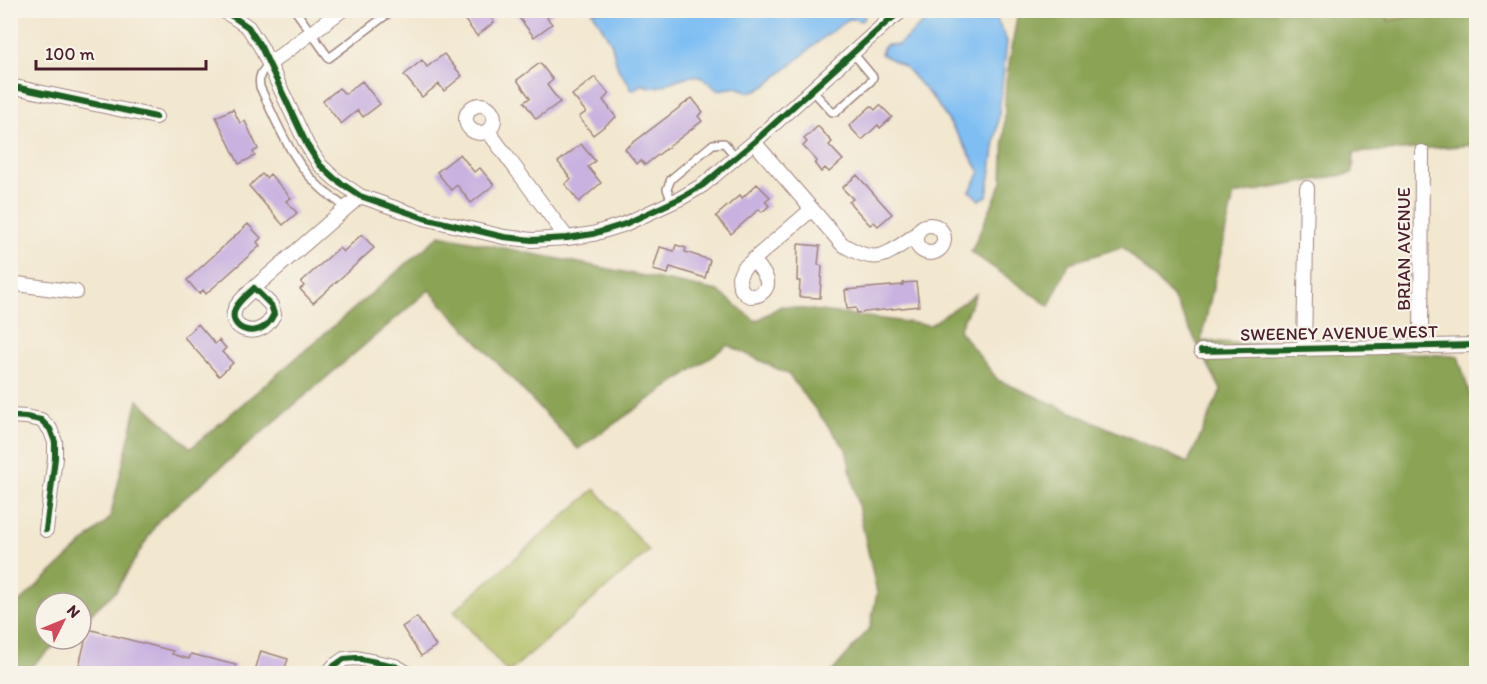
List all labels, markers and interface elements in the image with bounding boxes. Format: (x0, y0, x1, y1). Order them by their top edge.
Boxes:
scale bar (36, 33, 206, 71)
text: 100 m (45, 43, 95, 65)
street label: BRIAN AVENUE (1393, 187, 1415, 311)
street label: SWEENEY AVENUE WEST (1240, 320, 1438, 346)
north arrow (33, 591, 93, 651)
text: N (63, 601, 84, 622)

